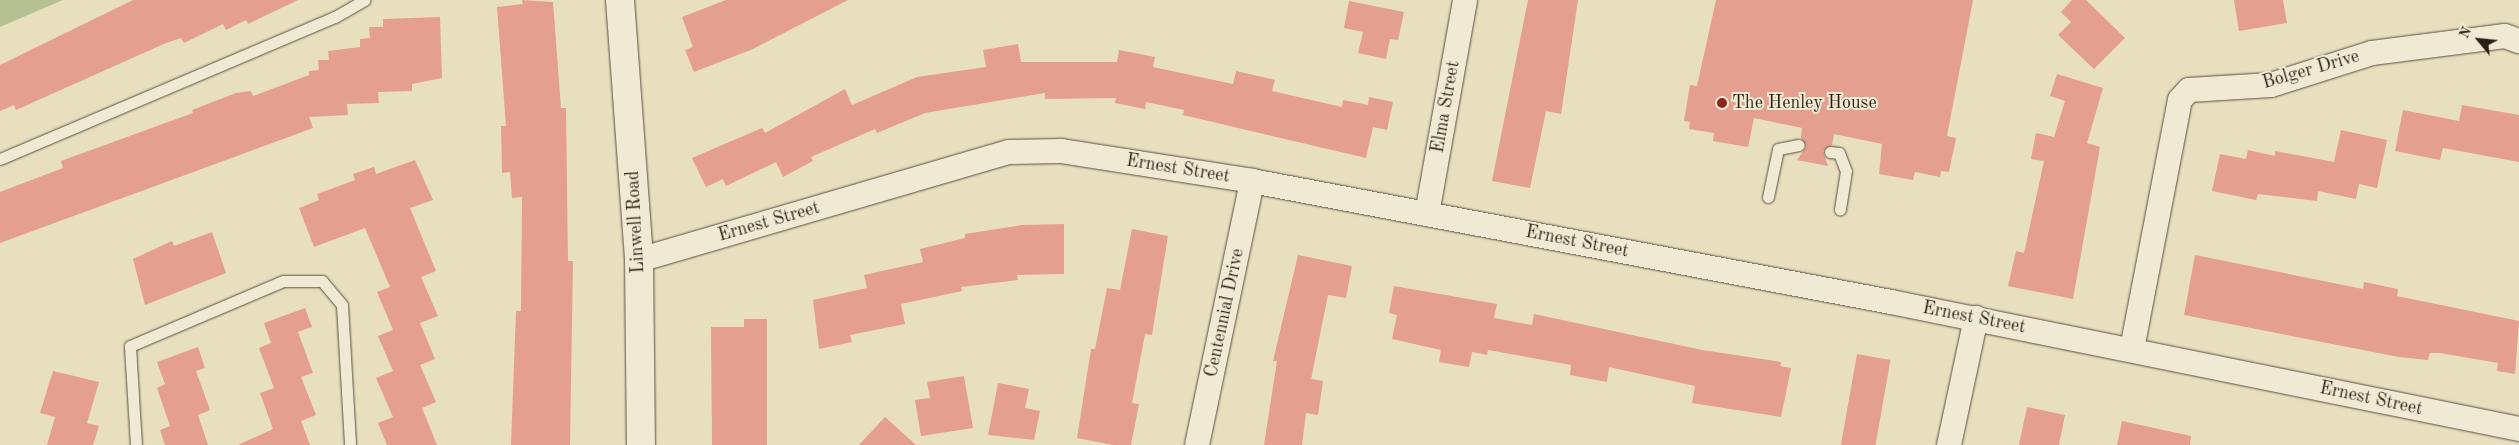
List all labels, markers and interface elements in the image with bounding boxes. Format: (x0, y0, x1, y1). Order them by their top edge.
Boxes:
north arrow (2454, 15, 2504, 65)
text: N (2457, 25, 2474, 41)
street label: Bolger Drive (2260, 46, 2362, 94)
street label: Elma Street (1427, 59, 1465, 155)
place label: The Henley House (1732, 92, 1877, 114)
marker: The Henley House (1716, 97, 1728, 109)
street label: Ernest Street (1125, 150, 1231, 188)
street label: Linwell Road (623, 170, 649, 274)
street label: Ernest Street (716, 197, 822, 247)
street label: Ernest Street (1524, 221, 1630, 263)
street label: Centennial Drive (1201, 247, 1249, 379)
street label: Ernest Street (1921, 297, 2027, 339)
street label: Ernest Street (2318, 378, 2424, 420)

